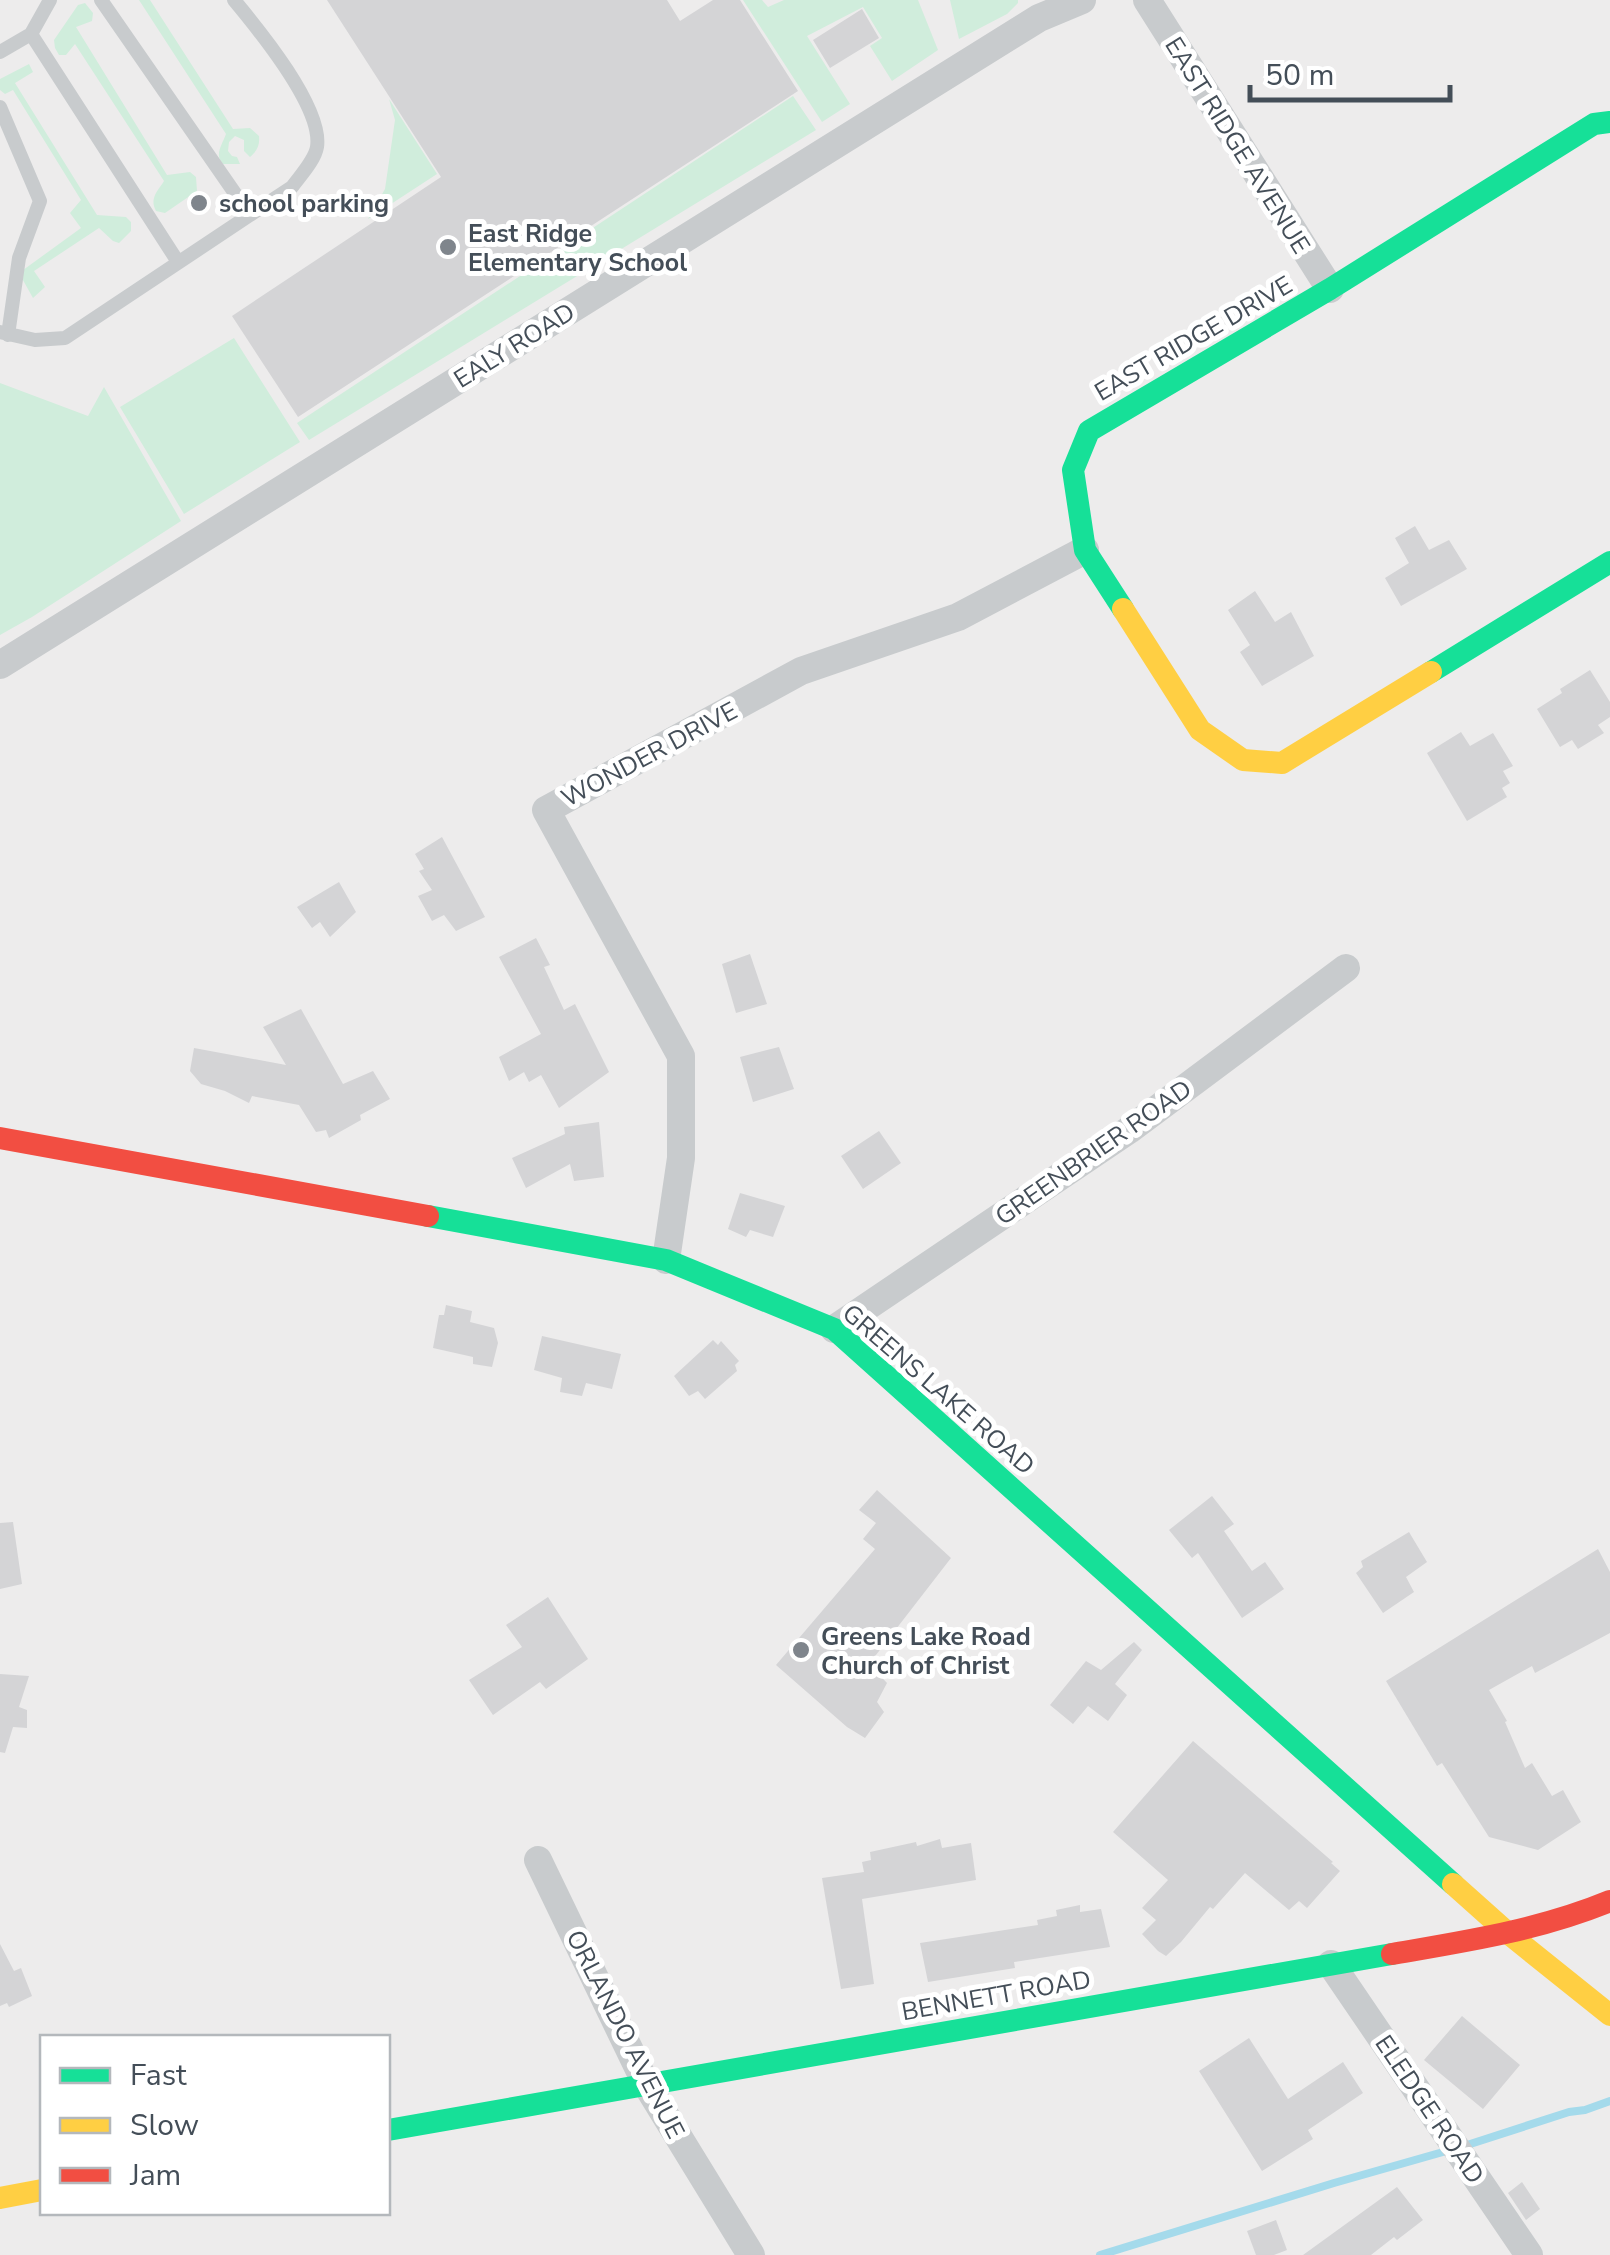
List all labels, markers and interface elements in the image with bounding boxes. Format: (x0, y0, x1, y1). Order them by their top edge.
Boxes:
street label: EAST RIDGE AVENUE (1157, 31, 1318, 260)
scale bar (1250, 40, 1450, 102)
text: 50 m (1265, 55, 1334, 96)
place label: school parking (219, 187, 389, 221)
marker: school parking (188, 192, 210, 214)
place label: East Ridge Elementary School (468, 217, 687, 280)
marker: East Ridge Elementary School (437, 236, 459, 258)
street label: EAST RIDGE DRIVE (1088, 268, 1299, 409)
street label: EALY ROAD (448, 295, 581, 396)
street label: WONDER DRIVE (556, 694, 743, 816)
street label: GREENBRIER ROAD (989, 1072, 1199, 1233)
street label: GREENS LAKE ROAD (835, 1297, 1042, 1483)
place label: Greens Lake Road Church of Christ (821, 1620, 1031, 1683)
marker: Greens Lake Road Church of Christ (790, 1639, 812, 1661)
street label: ORLANDO AVENUE (558, 1924, 692, 2145)
street label: BENNETT ROAD (899, 1963, 1094, 2029)
street label: ELEDGE ROAD (1367, 2028, 1492, 2191)
legend (40, 2035, 390, 2215)
text: Fast (130, 2055, 187, 2096)
text: Slow (130, 2105, 199, 2146)
text: Jam (129, 2155, 181, 2196)

